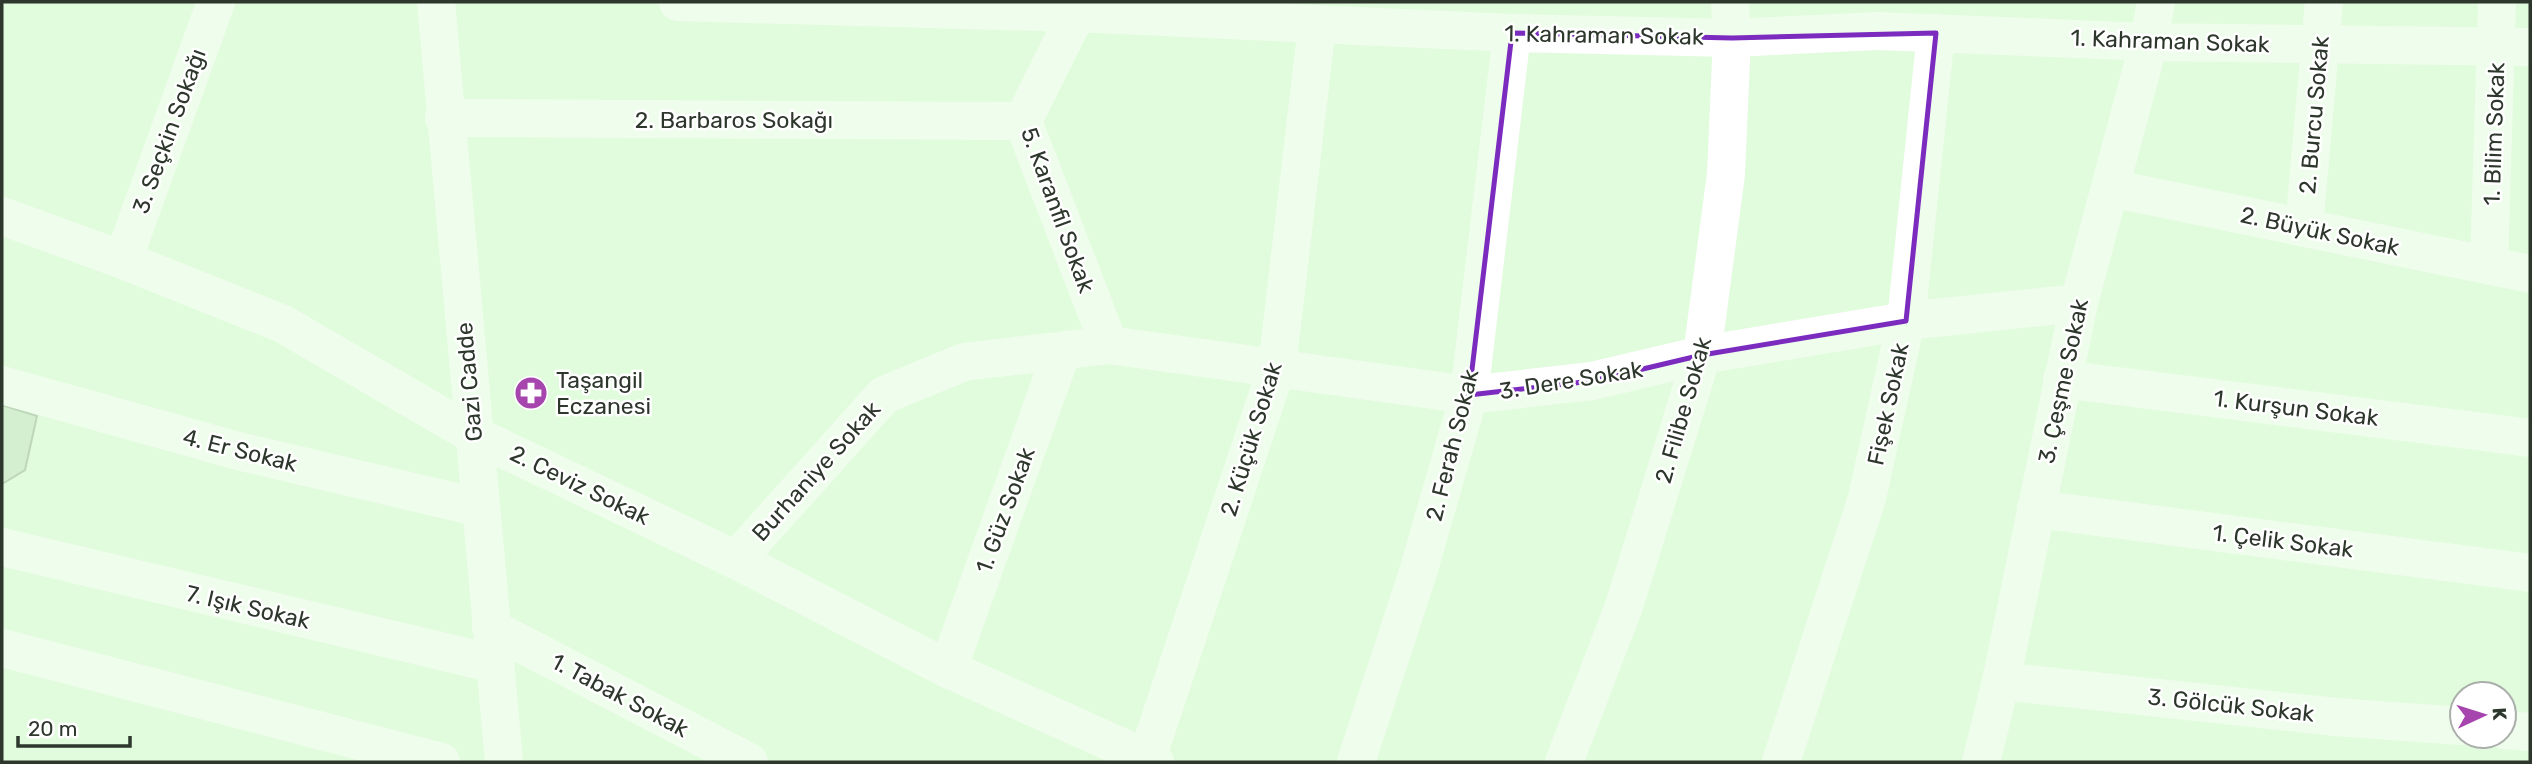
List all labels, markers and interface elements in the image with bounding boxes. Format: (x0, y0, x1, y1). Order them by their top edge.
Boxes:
street label: 1. Kahraman Sokak (1504, 19, 1704, 51)
street label: 1. Kahraman Sokak (2070, 24, 2270, 58)
street label: 2. Burcu Sokak (2293, 35, 2335, 195)
street label: 3. Seçkin Sokağı (126, 45, 212, 217)
street label: 1. Bilim Sokak (2478, 62, 2510, 206)
street label: 2. Barbaros Sokağı (635, 106, 833, 134)
street label: 5. Karanfil Sokak (1015, 124, 1101, 297)
street label: 2. Büyük Sokak (2238, 200, 2402, 262)
street label: 3. Çeşme Sokak (2032, 296, 2094, 466)
street label: Gazi Cadde (450, 321, 488, 443)
street label: 2. Filibe Sokak (1649, 333, 1717, 486)
street label: Fişek Sokak (1861, 340, 1915, 468)
street label: 3. Dere Sokak (1497, 355, 1645, 405)
street label: 2. Küçük Sokak (1214, 358, 1288, 519)
place label: Taşangil Eczanesi (556, 366, 651, 420)
street label: 2. Ferah Sokak (1420, 366, 1484, 524)
pharmacy icon: Taşangil Eczanesi (512, 374, 550, 412)
street label: 1. Kurşun Sokak (2212, 384, 2380, 432)
street label: Burhaniye Sokak (746, 395, 886, 547)
street label: 4. Er Sokak (180, 422, 300, 478)
street label: 2. Ceviz Sokak (506, 439, 655, 531)
street label: 1. Güz Sokak (969, 443, 1041, 577)
street label: 1. Çelik Sokak (2211, 518, 2355, 564)
street label: 7. Işık Sokak (183, 579, 313, 635)
street label: 1. Tabak Sokak (546, 647, 694, 743)
north arrow (2448, 680, 2518, 750)
street label: 3. Gölcük Sokak (2146, 682, 2316, 728)
scale bar (18, 704, 130, 748)
text: K (2488, 707, 2511, 721)
text: 20 m (28, 716, 77, 741)

